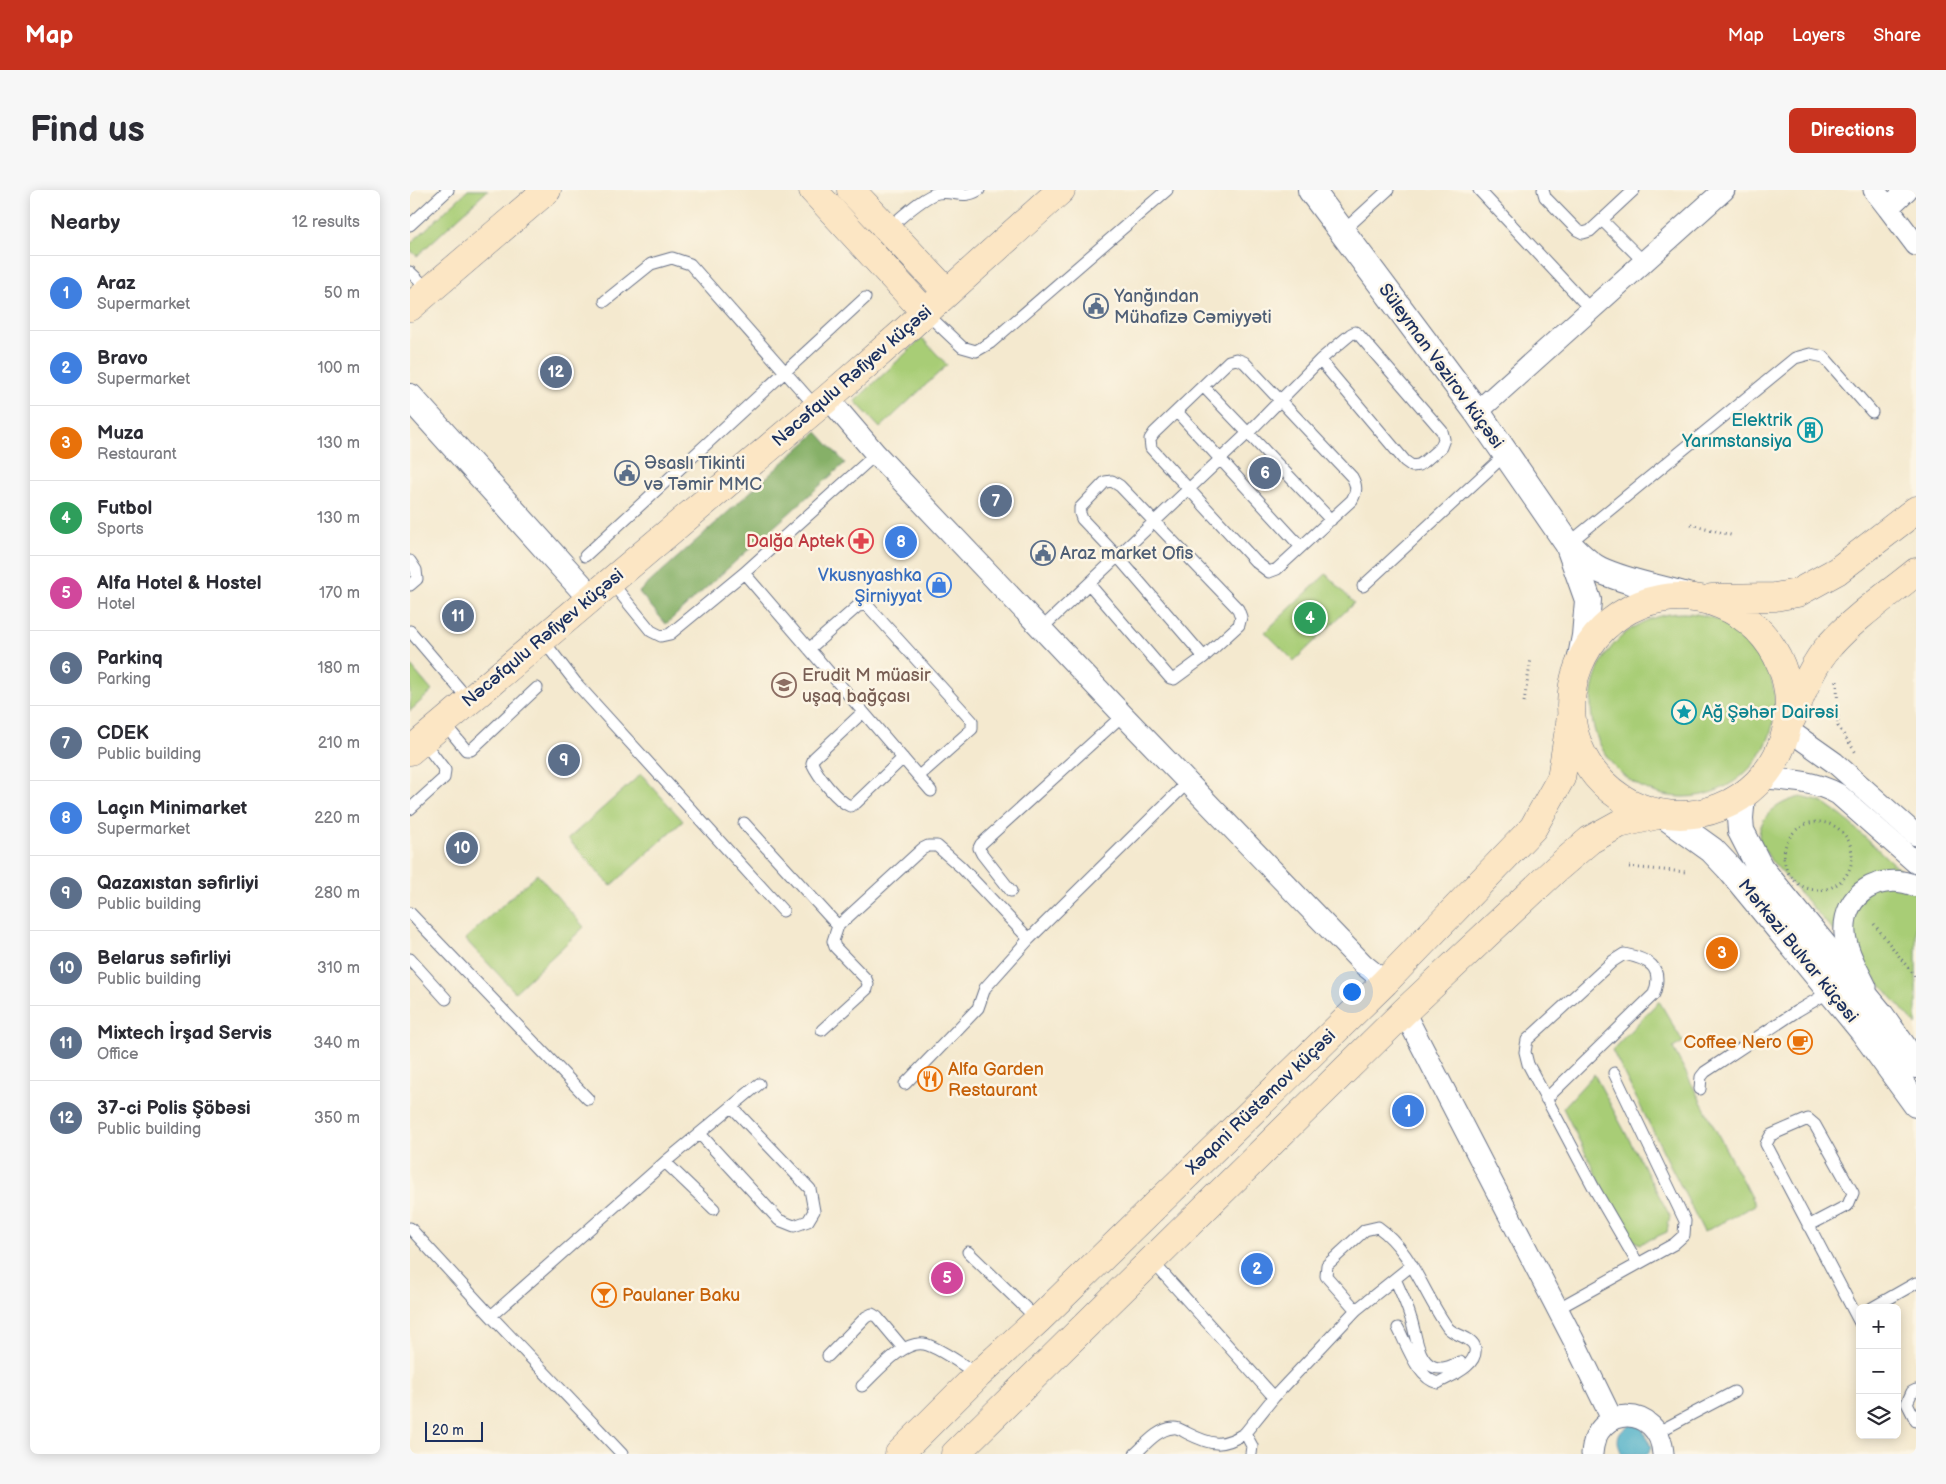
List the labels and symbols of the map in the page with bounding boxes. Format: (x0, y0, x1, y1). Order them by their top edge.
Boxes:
street label: Süleyman Vəzirov küçəsi (1374, 279, 1508, 453)
place label: Yanğından Mühafizə Cəmiyyəti (1113, 286, 1272, 328)
public building icon: Yanğından Mühafizə Cəmiyyəti (1083, 293, 1109, 319)
street label: Nəcəfqulu Rəfiyev küçəsi (768, 301, 936, 451)
pin: 12 (540, 353, 572, 391)
place label: Elektrik Yarımstansiya (1681, 410, 1792, 452)
building icon: Elektrik Yarımstansiya (1797, 417, 1823, 443)
place label: Əsaslı Tikinti və Təmir MMC (643, 453, 762, 495)
pin: 6 (1249, 454, 1281, 492)
public building icon: Əsaslı Tikinti və Təmir MMC (614, 460, 640, 486)
pin: 7 (980, 482, 1012, 520)
pin: 8 (885, 523, 917, 561)
pharmacy icon: Dalğa Aptek (848, 528, 874, 554)
place label: Dalğa Aptek (746, 531, 844, 552)
public building icon: Araz market Ofis (1030, 540, 1056, 566)
place label: Araz market Ofis (1060, 543, 1193, 564)
street label: Nəcəfqulu Rəfiyev küçəsi (458, 564, 628, 712)
place label: Vkusnyashka Şirniyyat (818, 565, 922, 607)
shop icon: Vkusnyashka Şirniyyat (926, 572, 952, 598)
pin: 11 (442, 597, 474, 635)
pin: 4 (1294, 599, 1326, 637)
place label: Erudit M müasir uşaq bağçası (802, 665, 931, 707)
school or university icon: Erudit M müasir uşaq bağçası (771, 672, 797, 698)
place icon: Ağ Şəhər Dairəsi (1671, 699, 1697, 725)
place label: Ağ Şəhər Dairəsi (1702, 702, 1839, 723)
pin: 9 (548, 741, 580, 779)
pin: 10 (446, 829, 478, 867)
street label: Mərkəzi Bulvar küçəsi (1734, 875, 1862, 1027)
pin: 3 (1706, 934, 1738, 972)
your location (1339, 979, 1365, 1005)
street label: Xəqani Rüstəmov küçəsi (1181, 1025, 1340, 1180)
cafe icon: Coffee Nero (1787, 1029, 1813, 1055)
place label: Coffee Nero (1683, 1032, 1782, 1053)
place label: Alfa Garden Restaurant (948, 1059, 1044, 1101)
restaurant icon: Alfa Garden Restaurant (917, 1066, 943, 1092)
pin: 1 (1392, 1092, 1424, 1130)
pin: 2 (1241, 1250, 1273, 1288)
pin: 5 (931, 1259, 963, 1297)
bar icon: Paulaner Baku (591, 1282, 617, 1308)
place label: Paulaner Baku (622, 1285, 740, 1306)
scale bar (425, 1419, 482, 1442)

